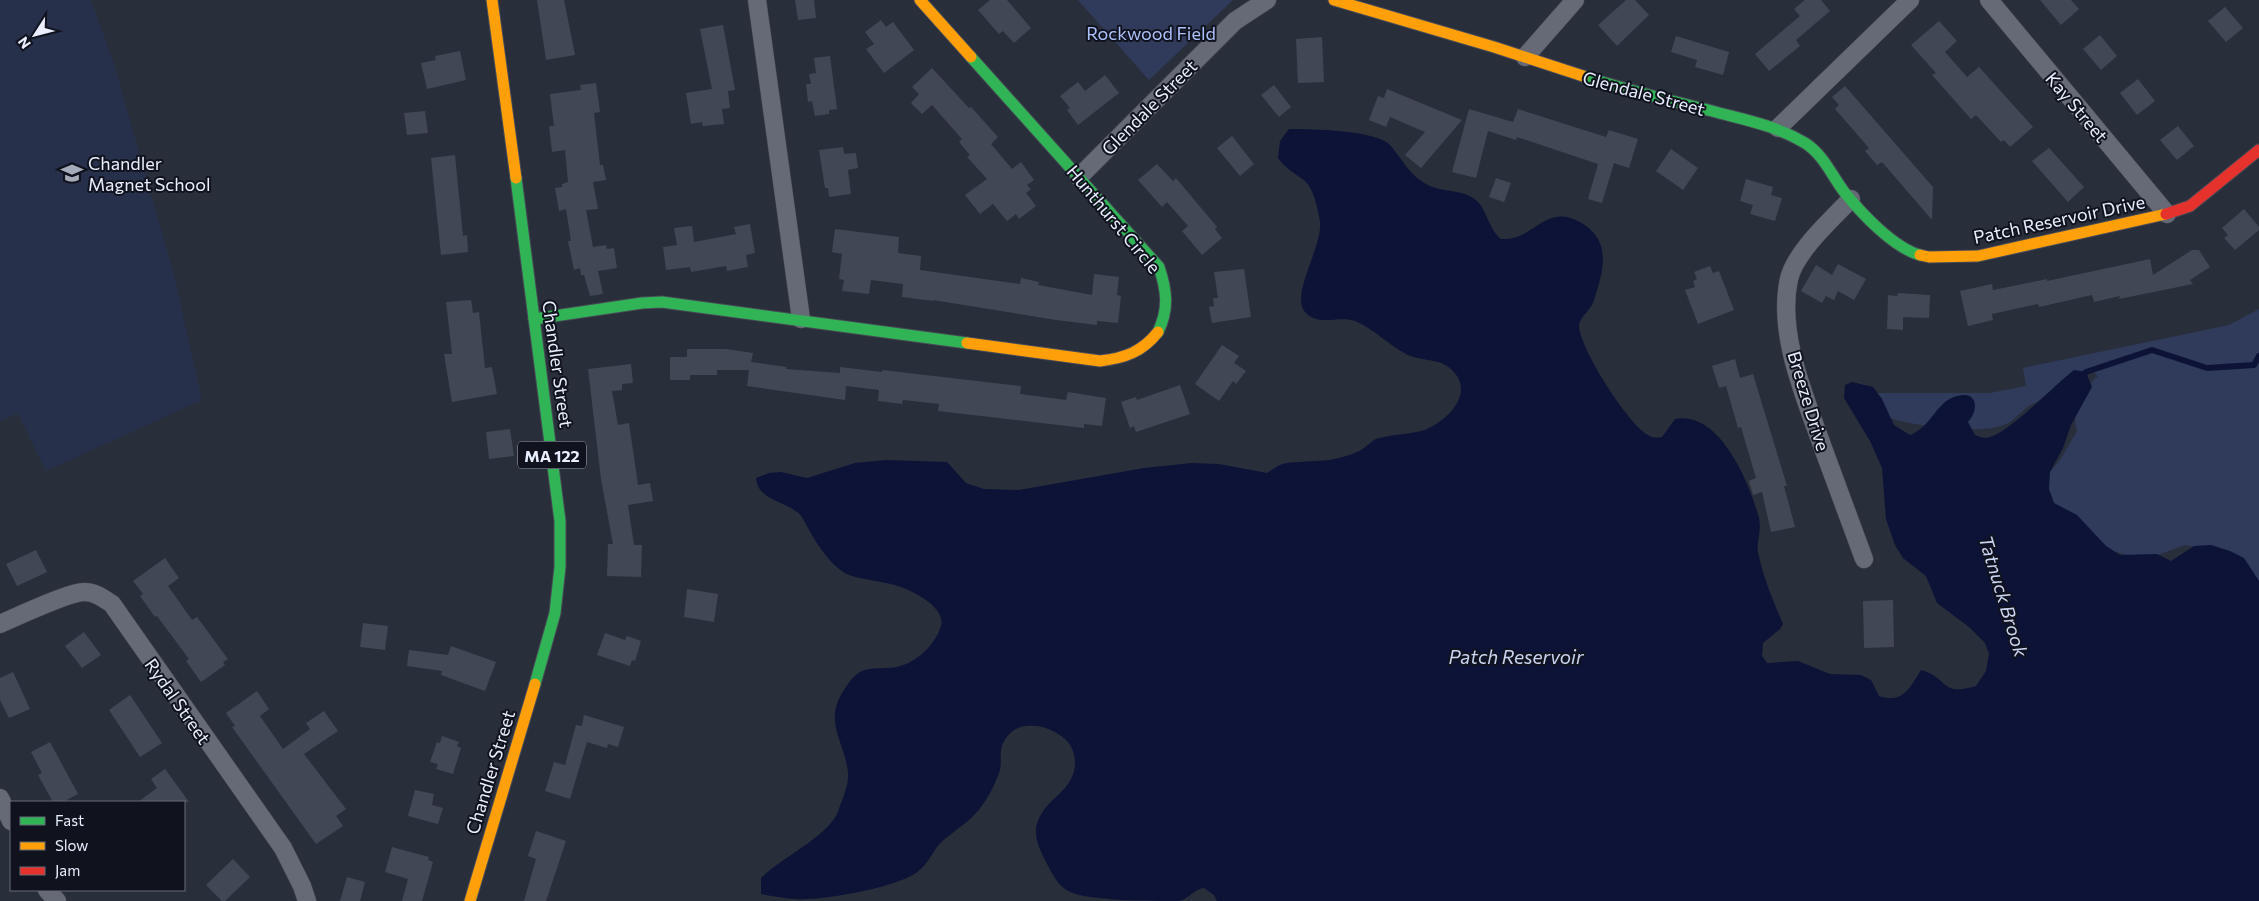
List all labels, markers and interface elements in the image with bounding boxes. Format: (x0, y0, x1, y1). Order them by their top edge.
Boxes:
north arrow (10, 10, 60, 60)
park label: Rockwood Field (1086, 22, 1216, 44)
text: N (14, 34, 34, 52)
street label: Glendale Street (1097, 55, 1201, 159)
street label: Glendale Street (1580, 66, 1708, 120)
street label: Kay Street (2041, 67, 2113, 147)
place label: Chandler Magnet School (88, 152, 211, 195)
school or university icon: Chandler Magnet School (59, 160, 85, 186)
street label: Hunthurst Circle (1062, 161, 1166, 277)
street label: Patch Reservoir Drive (1971, 190, 2147, 248)
street label: Chandler Street (538, 299, 578, 429)
street label: Breeze Drive (1783, 349, 1835, 453)
road number: MA 122 (518, 442, 586, 468)
water label: Tatnuck Brook (1975, 533, 2034, 660)
water label: Patch Reservoir (1448, 645, 1585, 668)
street label: Rydal Street (140, 654, 216, 748)
street label: Chandler Street (461, 707, 519, 837)
legend (10, 801, 185, 891)
text: Fast (55, 811, 84, 829)
text: Slow (55, 836, 88, 854)
text: Jam (55, 861, 80, 879)

